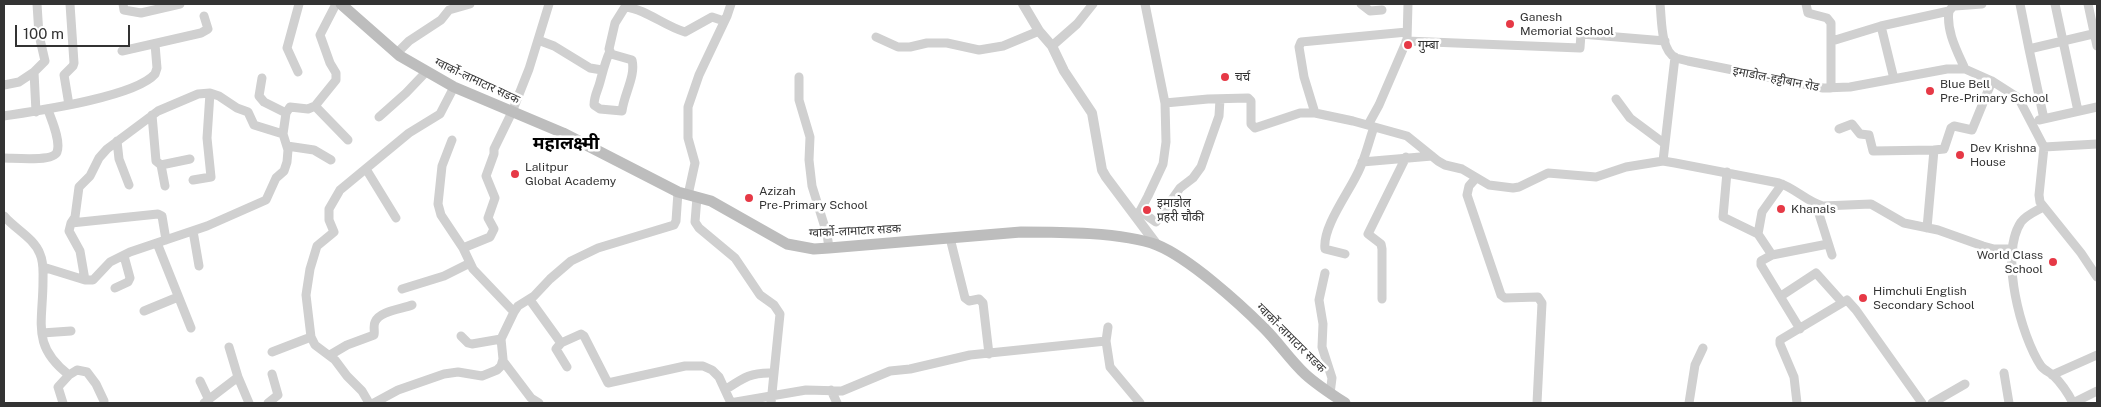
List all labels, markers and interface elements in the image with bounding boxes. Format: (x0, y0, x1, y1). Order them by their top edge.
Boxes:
place label: Ganesh Memorial School (1520, 10, 1614, 38)
scale bar (18, 15, 132, 47)
marker: Ganesh Memorial School (1504, 18, 1516, 30)
text: 100 m (23, 25, 64, 42)
place label: गुम्बा (1418, 38, 1439, 52)
marker: गुम्बा (1402, 39, 1414, 51)
street label: ग्वार्को-लामाटार सडक (432, 55, 522, 107)
street label: इमाडोल-हट्टीबान रोड (1732, 64, 1820, 94)
place label: चर्च (1235, 70, 1250, 84)
marker: चर्च (1219, 71, 1231, 83)
place label: Blue Bell Pre-Primary School (1940, 77, 2049, 105)
marker: Blue Bell Pre-Primary School (1924, 85, 1936, 97)
district label: महालक्ष्मी (533, 132, 599, 154)
place label: Dev Krishna House (1970, 141, 2036, 169)
marker: Dev Krishna House (1954, 149, 1966, 161)
place label: Lalitpur Global Academy (525, 160, 616, 188)
marker: Lalitpur Global Academy (509, 168, 521, 180)
place label: Azizah Pre-Primary School (759, 184, 868, 212)
marker: Azizah Pre-Primary School (743, 192, 755, 204)
place label: इमाडोल प्रहरी चौकी (1157, 196, 1204, 224)
place label: Khanals (1791, 202, 1836, 216)
marker: Khanals (1775, 203, 1787, 215)
marker: इमाडोल प्रहरी चौकी (1141, 204, 1153, 216)
street label: ग्वार्को-लामाटार सडक (809, 221, 901, 241)
place label: World Class School (1977, 248, 2043, 276)
marker: World Class School (2047, 256, 2059, 268)
place label: Himchuli English Secondary School (1873, 284, 1975, 312)
marker: Himchuli English Secondary School (1857, 292, 1869, 304)
street label: ग्वार्को-लामाटार सडक (1253, 300, 1329, 376)

